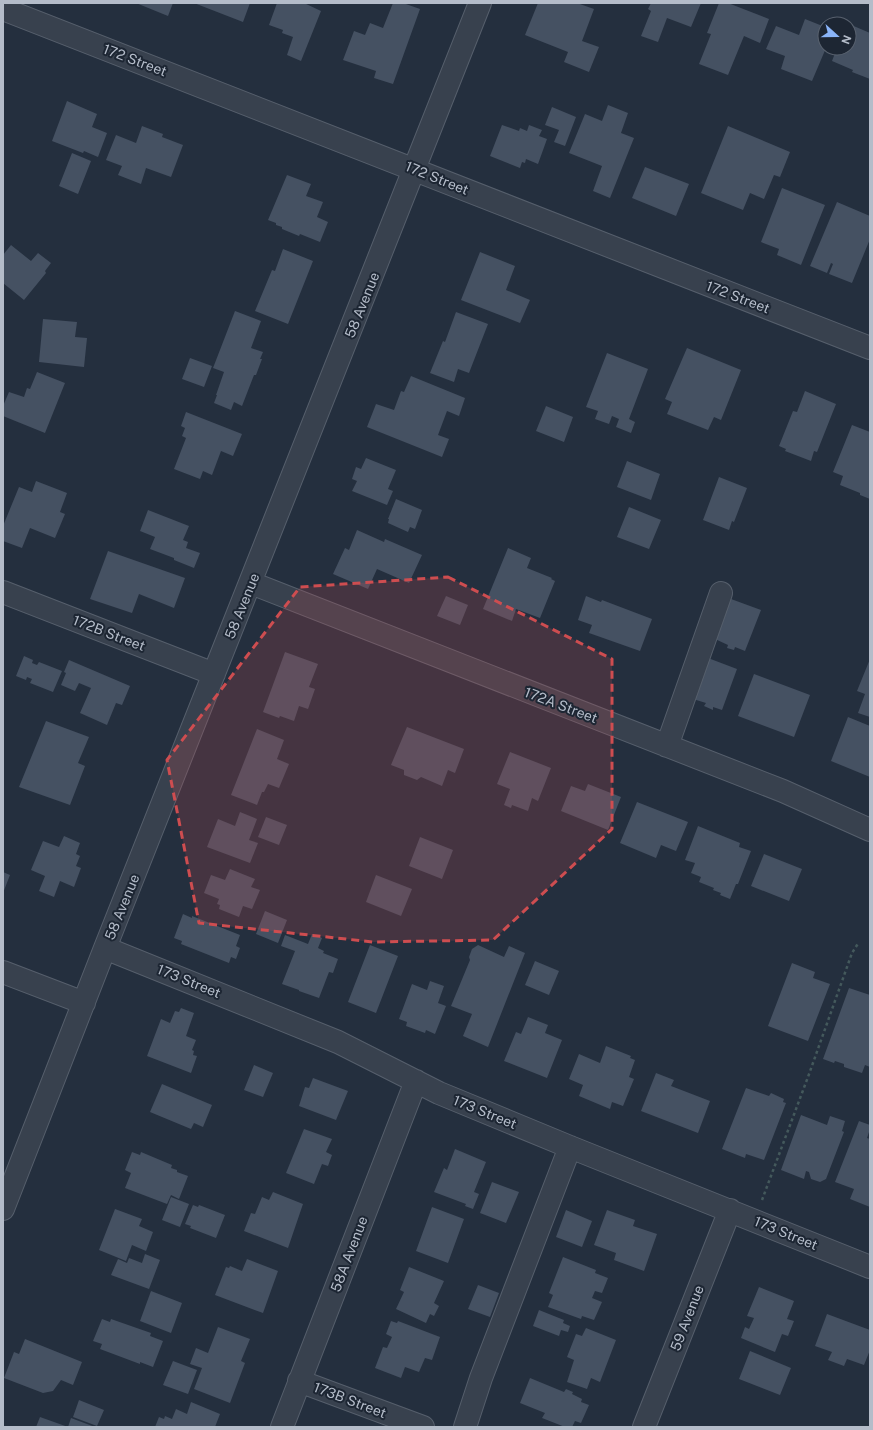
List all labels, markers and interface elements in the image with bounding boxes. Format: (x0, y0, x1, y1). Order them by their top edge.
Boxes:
north arrow (817, 16, 857, 56)
text: N (839, 33, 853, 46)
street label: 172 Street (101, 41, 169, 79)
street label: 172 Street (403, 158, 471, 198)
street label: 58 Avenue (342, 270, 382, 340)
street label: 172 Street (704, 278, 772, 316)
street label: 58 Avenue (222, 571, 262, 641)
street label: 172B Street (71, 612, 147, 654)
street label: 172A Street (522, 684, 600, 726)
street label: 58 Avenue (102, 872, 142, 942)
street label: 173 Street (155, 961, 223, 1001)
street label: 173 Street (451, 1092, 519, 1132)
street label: 173 Street (752, 1213, 820, 1253)
street label: 58A Avenue (327, 1214, 371, 1294)
street label: 59 Avenue (667, 1283, 707, 1353)
street label: 173B Street (311, 1379, 389, 1421)

